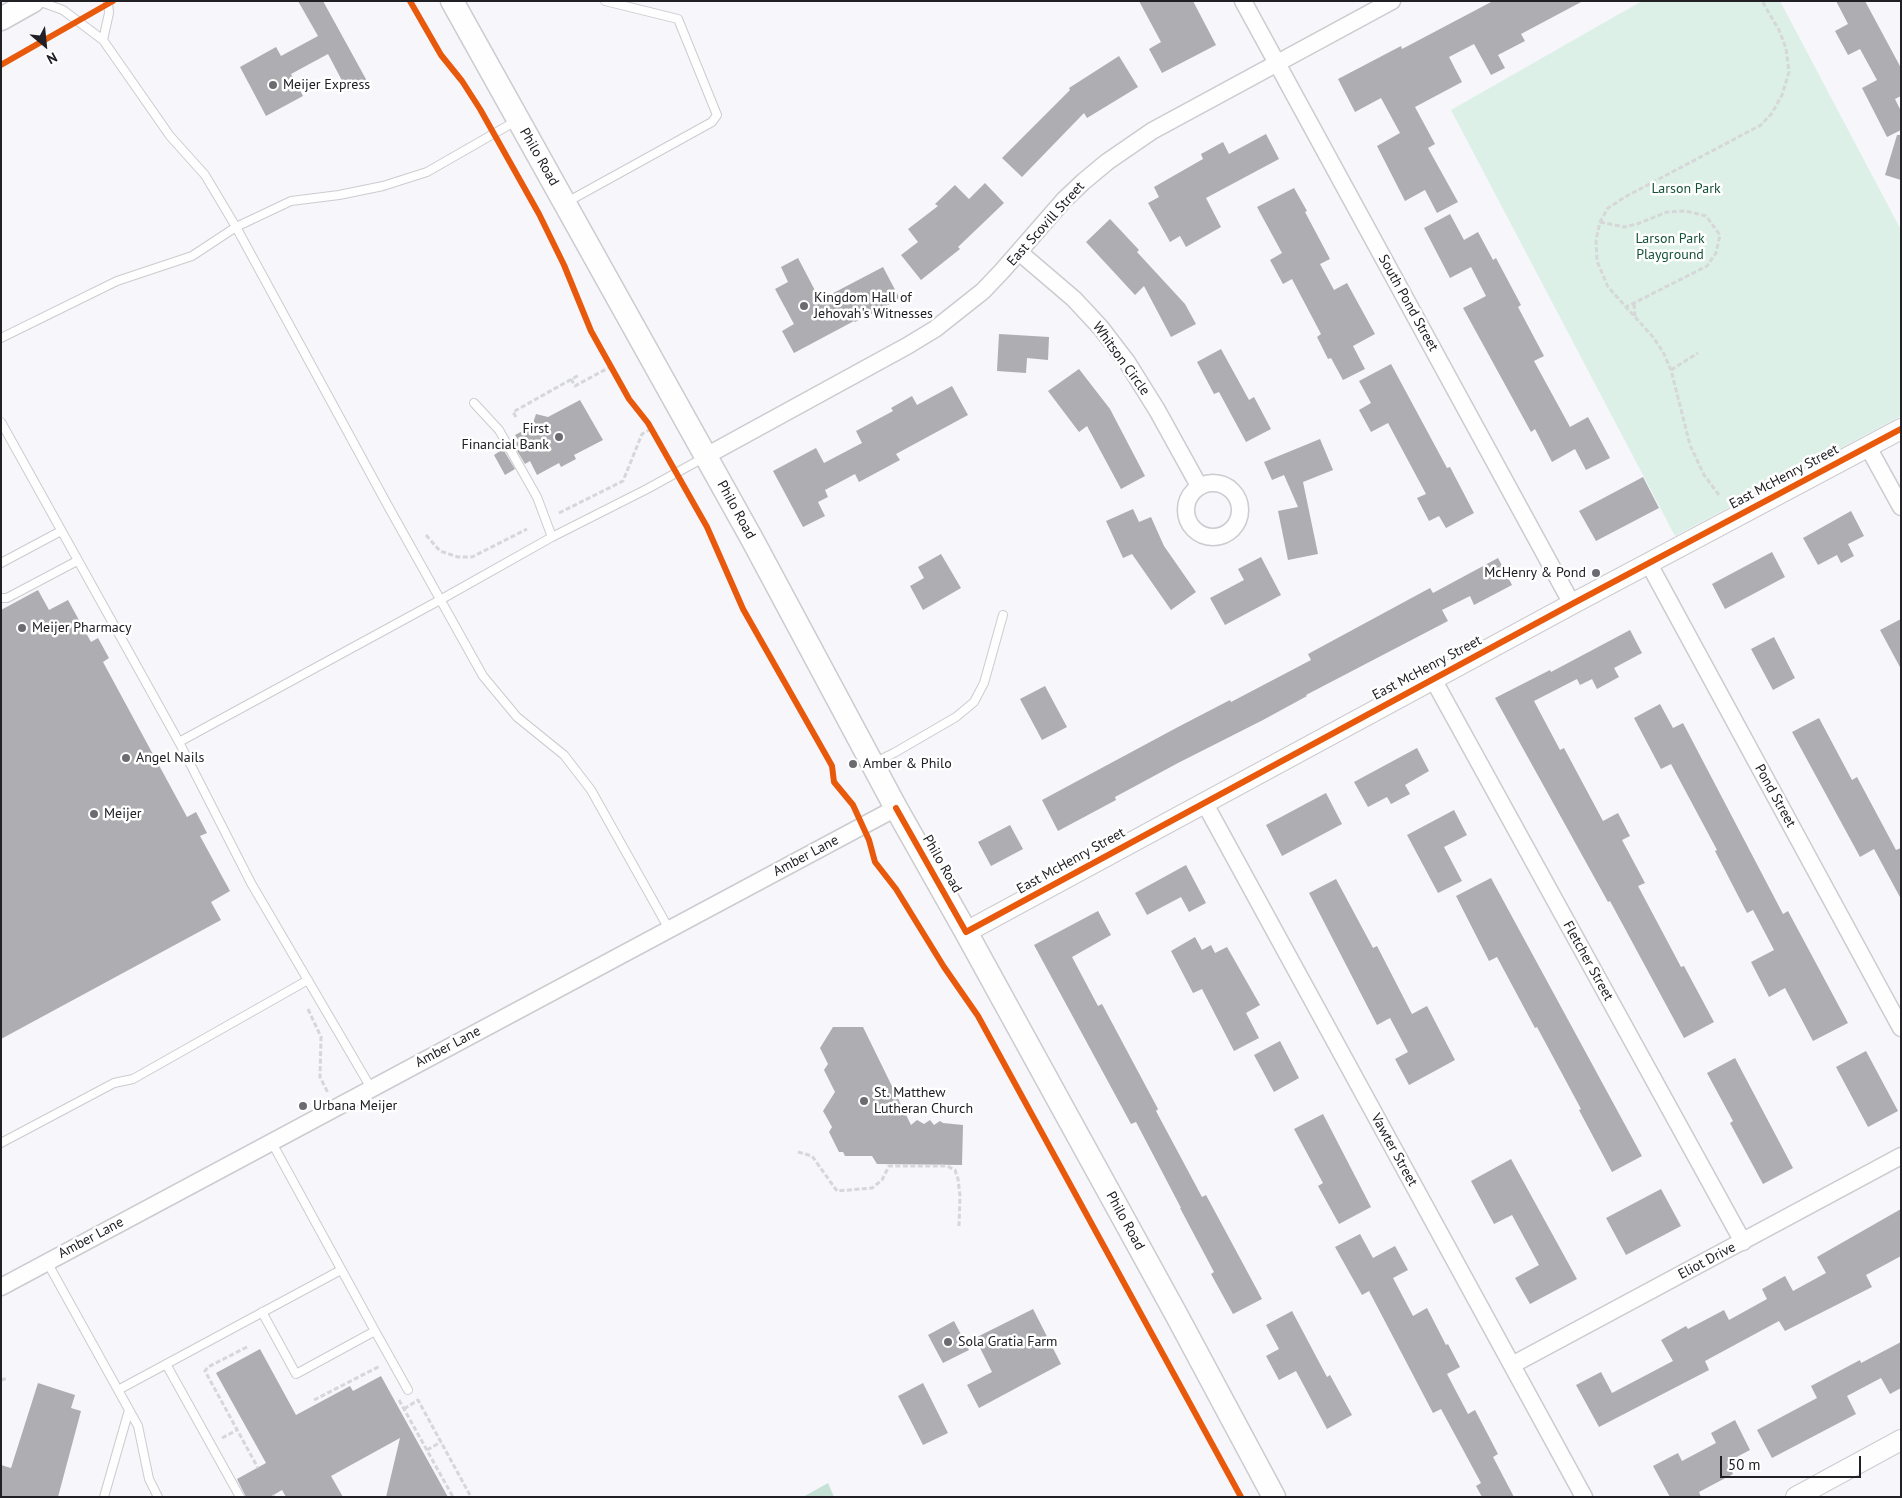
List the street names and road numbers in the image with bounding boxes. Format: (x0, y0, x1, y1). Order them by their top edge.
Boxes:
street label: Philo Road (516, 125, 562, 189)
street label: East Scovill Street (1004, 178, 1088, 270)
street label: South Pond Street (1374, 252, 1442, 354)
street label: Whitson Circle (1089, 319, 1153, 399)
street label: East McHenry Street (1727, 441, 1841, 513)
street label: Philo Road (713, 478, 759, 542)
street label: East McHenry Street (1370, 632, 1484, 704)
street label: Pond Street (1751, 762, 1799, 830)
street label: East McHenry Street (1014, 824, 1128, 898)
street label: Amber Lane (771, 832, 841, 880)
street label: Philo Road (919, 832, 965, 896)
street label: Fletcher Street (1559, 918, 1617, 1004)
street label: Amber Lane (413, 1023, 483, 1071)
street label: Vawter Street (1367, 1111, 1421, 1189)
street label: Philo Road (1102, 1189, 1148, 1253)
street label: Amber Lane (56, 1214, 126, 1262)
street label: Eliot Drive (1675, 1239, 1739, 1283)

